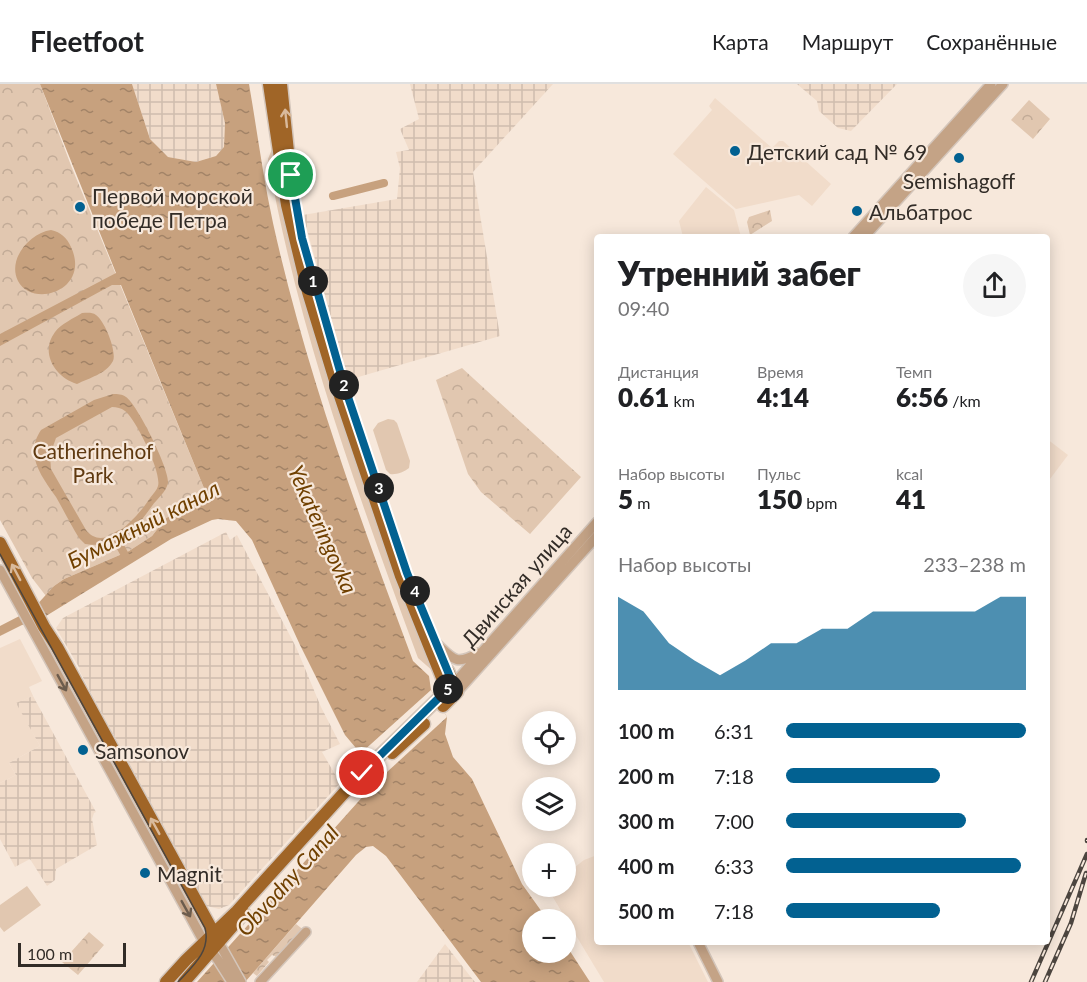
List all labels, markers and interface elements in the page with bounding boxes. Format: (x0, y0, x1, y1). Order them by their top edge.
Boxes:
text: Fleetfoot (30, 24, 144, 58)
text: Карта (712, 29, 769, 54)
text: Маршрут (802, 29, 893, 54)
text: Сохранённые (926, 29, 1057, 54)
one-way arrow (280, 109, 291, 129)
place label: Детский сад № 69 (747, 139, 927, 164)
marker: Детский сад № 69 (728, 144, 742, 158)
pin (265, 149, 316, 200)
marker: Semishagoff (952, 151, 966, 165)
icon: arrive (274, 158, 307, 191)
place label: Semishagoff (903, 168, 1015, 193)
place label: Первой морской победе Петра (92, 183, 253, 232)
place label: Альбатрос (869, 199, 972, 224)
marker: Первой морской победе Петра (73, 200, 87, 214)
marker: Альбатрос (850, 204, 864, 218)
text: Утренний забег (618, 253, 861, 293)
button: share (963, 254, 1026, 317)
pin: 1 (298, 266, 328, 296)
text: 1 (308, 271, 318, 290)
text: 09:40 (618, 296, 669, 320)
text: Дистанция (618, 362, 699, 381)
text: Время (757, 362, 804, 381)
text: Темп (896, 362, 932, 381)
pin: 2 (329, 370, 359, 400)
text: 2 (339, 375, 349, 394)
text: 0.61 (618, 381, 669, 413)
text: 4:14 (757, 381, 809, 413)
text: 6:56 (896, 381, 948, 413)
text: km (669, 391, 695, 410)
text: /km (948, 391, 981, 410)
park label: Catherinehof Park (33, 438, 154, 487)
water label: Yekateringovka (283, 461, 363, 597)
text: Набор высоты (618, 464, 725, 483)
text: Пульс (757, 464, 801, 483)
text: kcal (896, 464, 923, 483)
pin: 3 (364, 473, 394, 503)
water label: Бумажный канал (62, 474, 224, 574)
text: 3 (374, 478, 384, 497)
text: 5 (618, 483, 633, 515)
text: 150 (757, 483, 802, 515)
text: 41 (896, 483, 926, 515)
text: m (633, 493, 650, 512)
text: bpm (802, 493, 837, 512)
street label: Двинская улица (456, 518, 576, 652)
text: Набор высоты (618, 552, 751, 576)
text: 233–238 m (923, 552, 1026, 576)
one-way arrow (10, 564, 21, 582)
pin: 4 (400, 576, 430, 606)
text: 4 (410, 581, 420, 600)
one-way arrow (56, 674, 68, 691)
pin: 5 (433, 674, 463, 704)
text: 5 (443, 679, 453, 698)
map controls (522, 711, 576, 963)
button: locate (522, 711, 576, 765)
text: 100 m (618, 719, 674, 743)
text: 6:31 (714, 719, 754, 743)
place label: Samsonov (95, 738, 189, 763)
marker: Samsonov (76, 743, 90, 757)
pin (336, 747, 387, 798)
icon: check (345, 756, 378, 789)
text: 200 m (618, 764, 674, 788)
text: 7:18 (714, 764, 754, 788)
button: layers (522, 777, 576, 831)
text: 300 m (618, 809, 674, 833)
text: 7:00 (714, 809, 754, 833)
one-way arrow (149, 818, 160, 836)
water label: Obvodny Canal (230, 819, 344, 941)
button: + (522, 843, 576, 897)
text: 400 m (618, 854, 674, 878)
text: 6:33 (714, 854, 754, 878)
place label: Magnit (157, 861, 222, 886)
marker: Magnit (138, 866, 152, 880)
text: 500 m (618, 899, 674, 923)
text: 7:18 (714, 899, 754, 923)
one-way arrow (181, 900, 192, 918)
button: − (522, 909, 576, 963)
scale bar (18, 940, 126, 968)
text: 100 m (27, 944, 72, 963)

